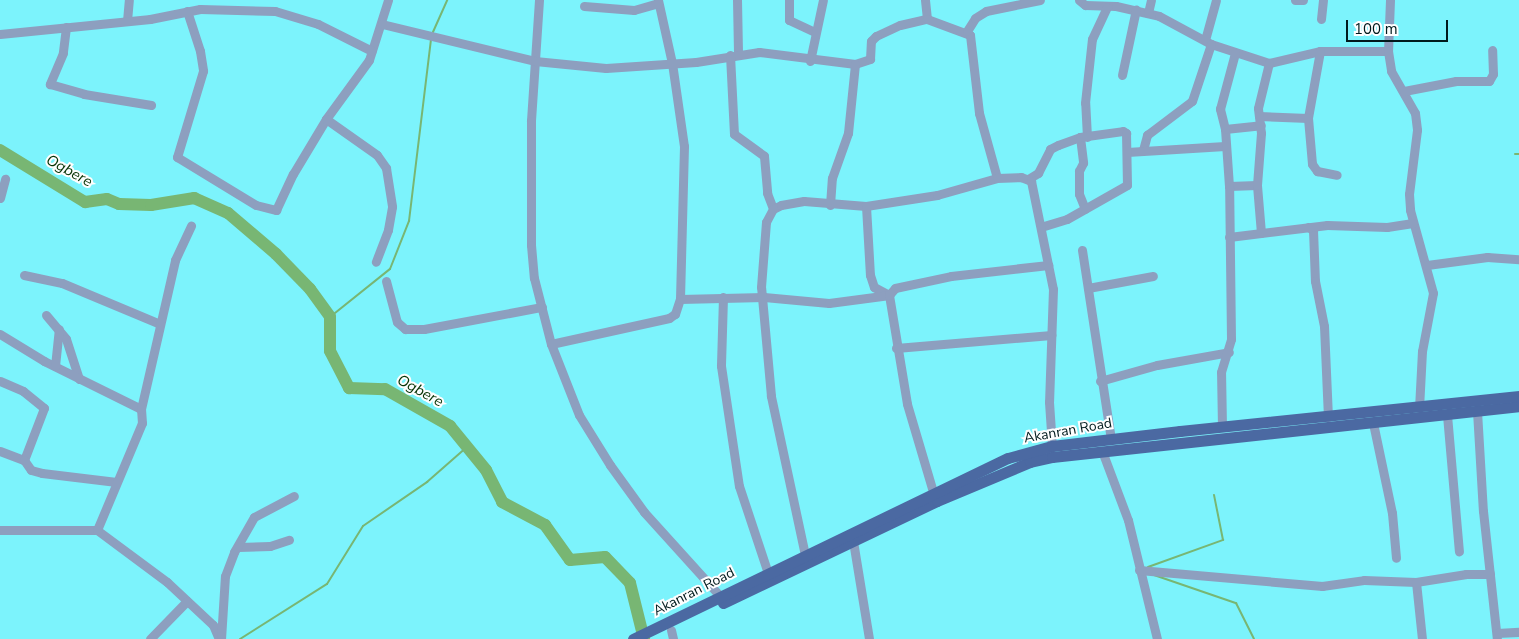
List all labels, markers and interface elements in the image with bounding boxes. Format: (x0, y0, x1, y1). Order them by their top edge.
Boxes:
scale bar (1349, 10, 1452, 42)
text: 100 m (1354, 19, 1398, 39)
water label: Ogbere (43, 151, 95, 191)
water label: Ogbere (394, 371, 446, 411)
street label: Akanran Road (1023, 415, 1113, 447)
street label: Akanran Road (651, 564, 737, 620)

